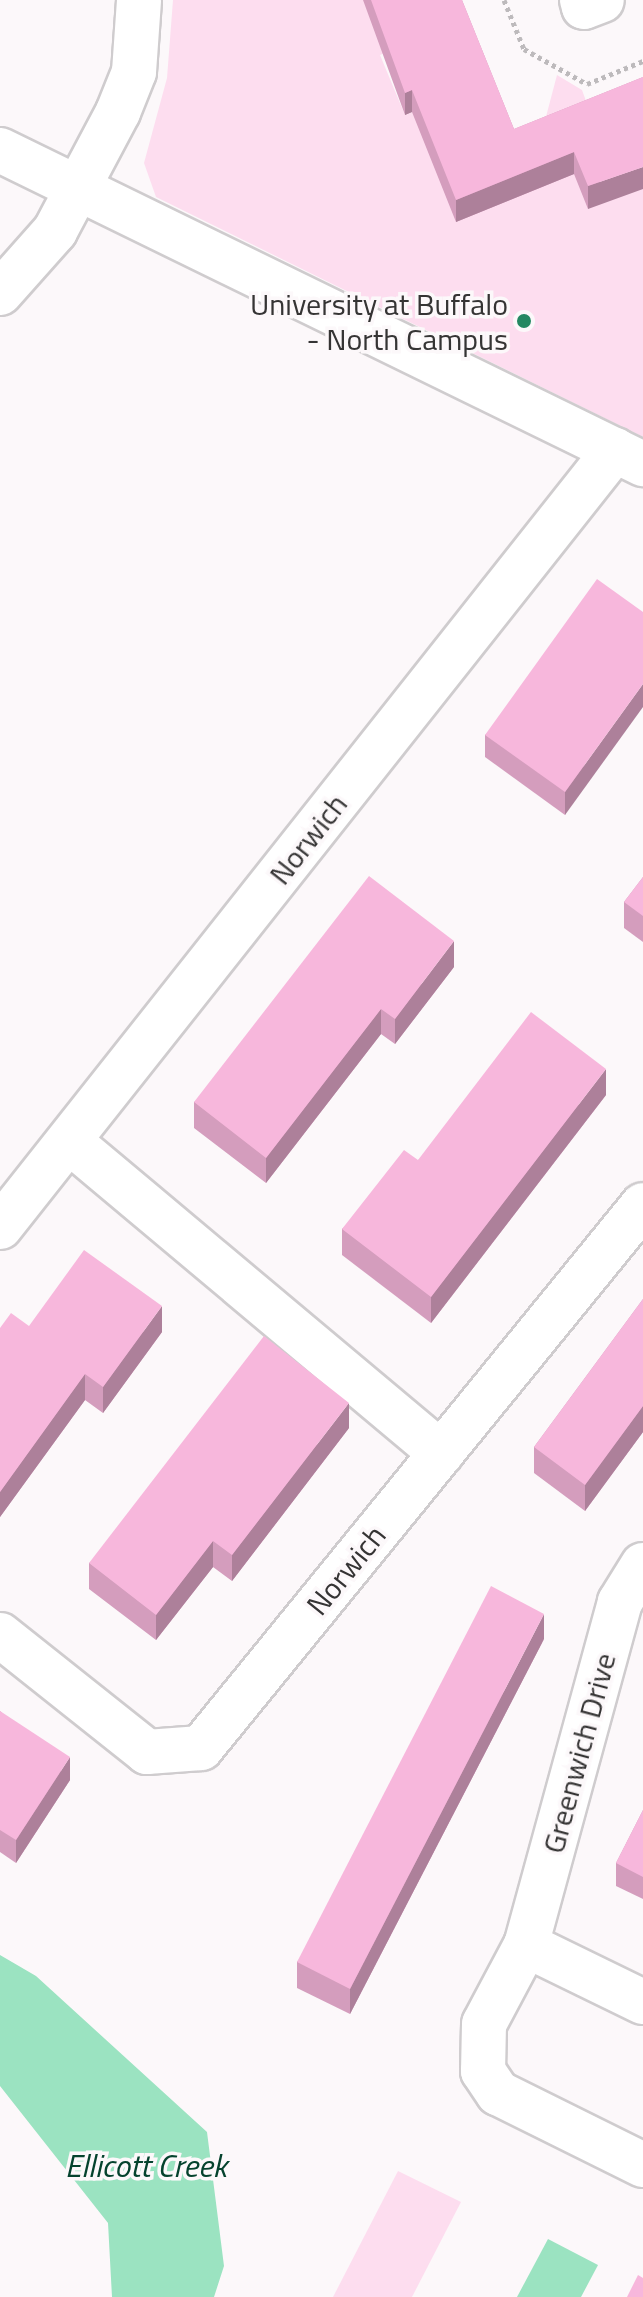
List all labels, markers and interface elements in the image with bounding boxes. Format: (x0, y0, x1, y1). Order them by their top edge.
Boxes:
place label: University at Buffalo - North Campus (250, 286, 508, 356)
marker: University at Buffalo - North Campus (515, 312, 533, 330)
street label: Norwich (262, 787, 354, 891)
street label: Norwich (299, 1518, 393, 1622)
street label: Greenwich Drive (535, 1649, 623, 1857)
water label: Ellicott Creek (65, 2146, 227, 2184)

